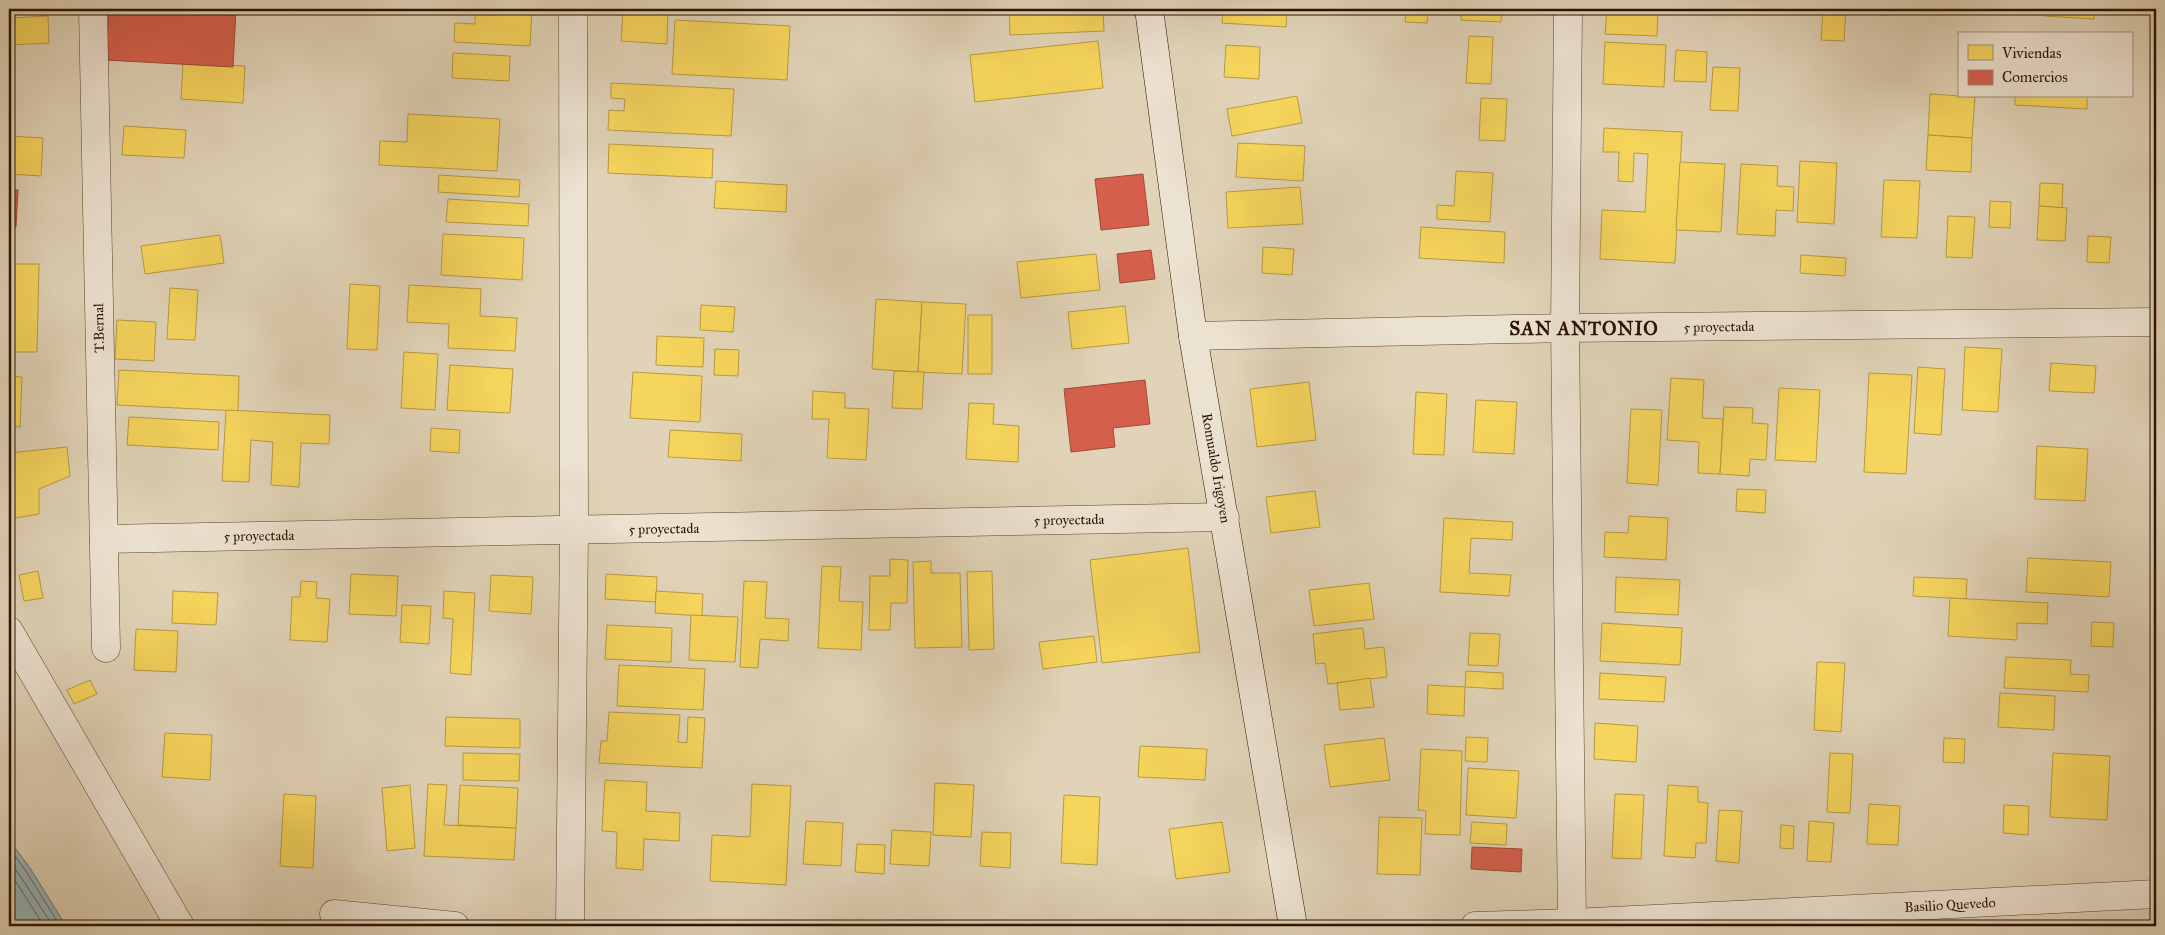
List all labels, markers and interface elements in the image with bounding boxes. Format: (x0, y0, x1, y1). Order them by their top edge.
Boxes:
legend (1958, 32, 2132, 98)
text: Viviendas (2001, 44, 2061, 62)
text: Comercios (2002, 68, 2068, 86)
street label: T.Bernal (90, 303, 108, 353)
district label: SAN ANTONIO (1509, 317, 1659, 340)
street label: 5 proyectada (1684, 318, 1755, 336)
street label: Romualdo Irigoyen (1198, 412, 1234, 525)
street label: 5 proyectada (1034, 511, 1105, 529)
street label: 5 proyectada (629, 520, 700, 538)
street label: 5 proyectada (224, 527, 295, 545)
street label: Basilio Quevedo (1904, 894, 1996, 916)

